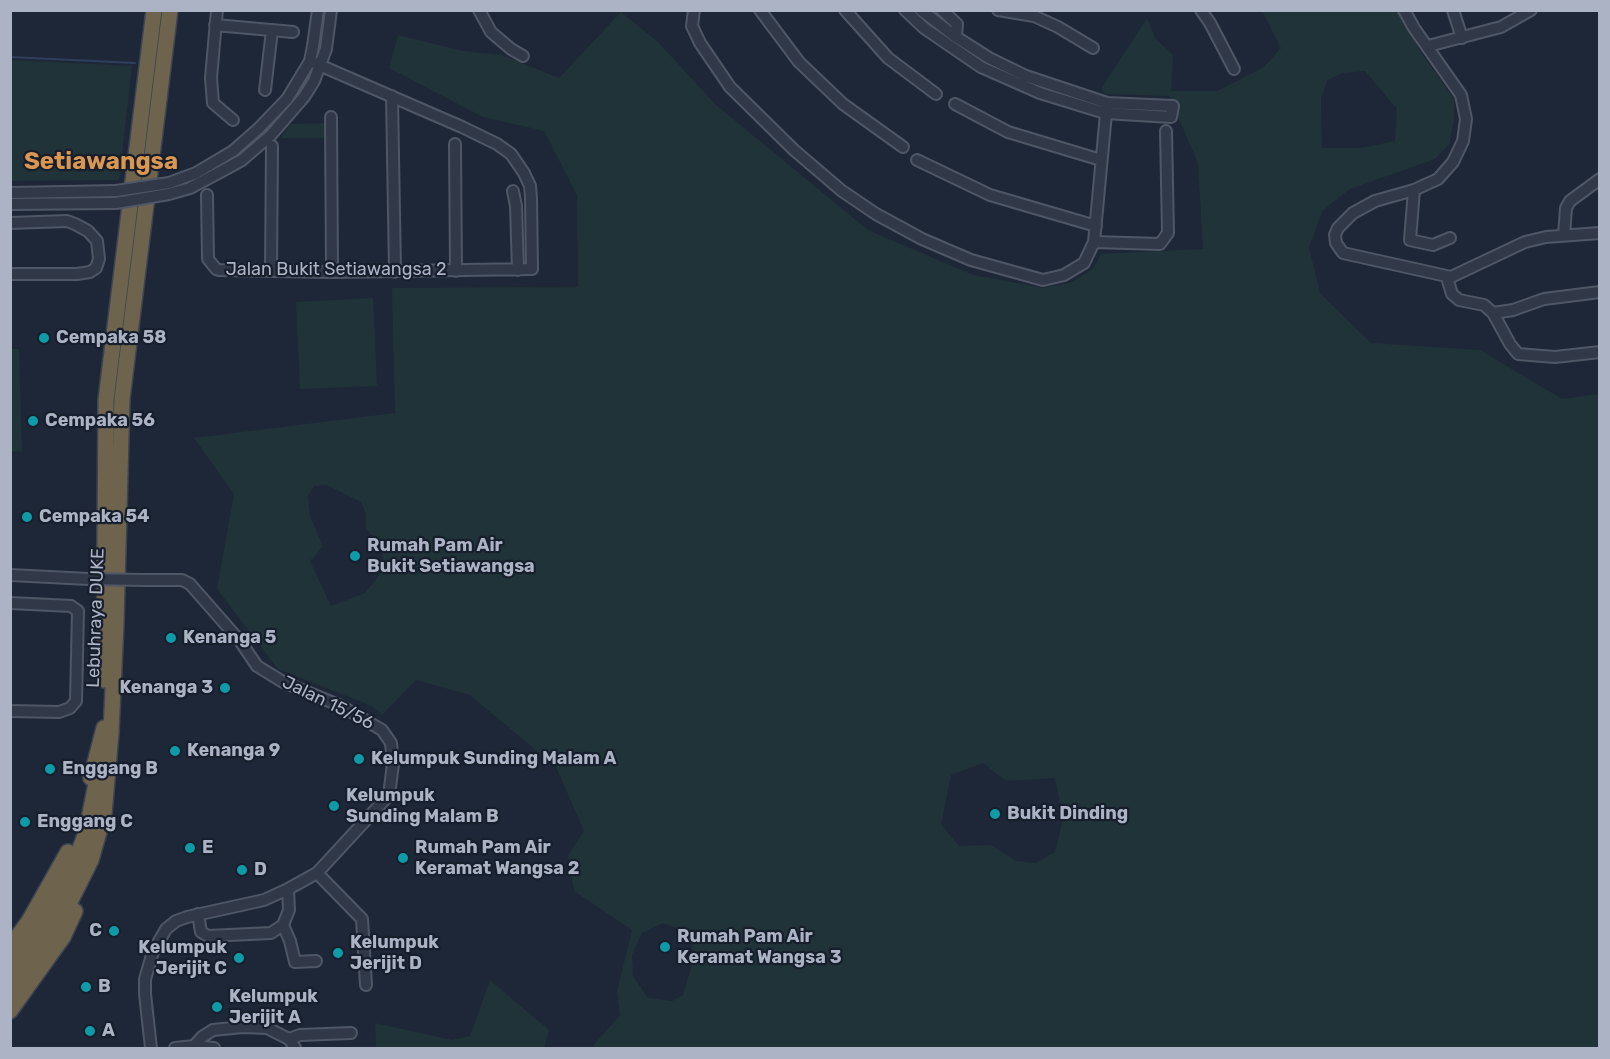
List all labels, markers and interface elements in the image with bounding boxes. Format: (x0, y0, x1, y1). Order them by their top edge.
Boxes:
district label: Setiawangsa (24, 148, 178, 176)
street label: Jalan Bukit Setiawangsa 2 (225, 259, 447, 281)
place label: Cempaka 58 (56, 327, 166, 349)
marker: Cempaka 58 (37, 331, 51, 345)
place label: Cempaka 56 (45, 410, 155, 432)
marker: Cempaka 56 (26, 414, 40, 428)
place label: Cempaka 54 (39, 506, 150, 528)
marker: Cempaka 54 (20, 510, 34, 524)
place label: Rumah Pam Air Bukit Setiawangsa (367, 535, 535, 578)
street label: Lebuhraya DUKE (83, 548, 109, 688)
marker: Rumah Pam Air Bukit Setiawangsa (348, 549, 362, 563)
place label: Kenanga 5 (183, 627, 276, 649)
marker: Kenanga 5 (164, 631, 178, 645)
street label: Jalan 15/56 (279, 672, 377, 734)
place label: Kenanga 3 (119, 677, 213, 699)
marker: Kenanga 3 (218, 681, 232, 695)
place label: Kenanga 9 (187, 740, 280, 762)
marker: Kenanga 9 (168, 744, 182, 758)
place label: Kelumpuk Sunding Malam A (371, 748, 616, 770)
marker: Kelumpuk Sunding Malam A (352, 752, 366, 766)
place label: Enggang B (62, 758, 158, 780)
marker: Enggang B (43, 762, 57, 776)
place label: Kelumpuk Sunding Malam B (346, 785, 499, 828)
marker: Kelumpuk Sunding Malam B (327, 799, 341, 813)
place label: Bukit Dinding (1007, 803, 1128, 825)
marker: Bukit Dinding (988, 807, 1002, 821)
place label: Enggang C (37, 811, 133, 833)
marker: Enggang C (18, 815, 32, 829)
place label: E (202, 837, 214, 859)
place label: Rumah Pam Air Keramat Wangsa 2 (415, 837, 579, 880)
marker: E (183, 841, 197, 855)
marker: Rumah Pam Air Keramat Wangsa 2 (396, 851, 410, 865)
place label: D (254, 859, 267, 881)
marker: D (235, 863, 249, 877)
place label: C (89, 920, 102, 942)
marker: C (107, 924, 121, 938)
place label: Rumah Pam Air Keramat Wangsa 3 (677, 926, 841, 968)
place label: Kelumpuk Jerijit D (350, 932, 439, 974)
place label: Kelumpuk Jerijit C (138, 937, 227, 980)
marker: Rumah Pam Air Keramat Wangsa 3 (658, 940, 672, 954)
marker: Kelumpuk Jerijit D (331, 946, 345, 960)
marker: Kelumpuk Jerijit C (232, 951, 246, 965)
place label: B (98, 976, 111, 998)
marker: B (79, 980, 93, 994)
place label: Kelumpuk Jerijit A (229, 986, 318, 1028)
marker: Kelumpuk Jerijit A (210, 1000, 224, 1014)
place label: A (102, 1020, 115, 1042)
marker: A (83, 1024, 97, 1038)

